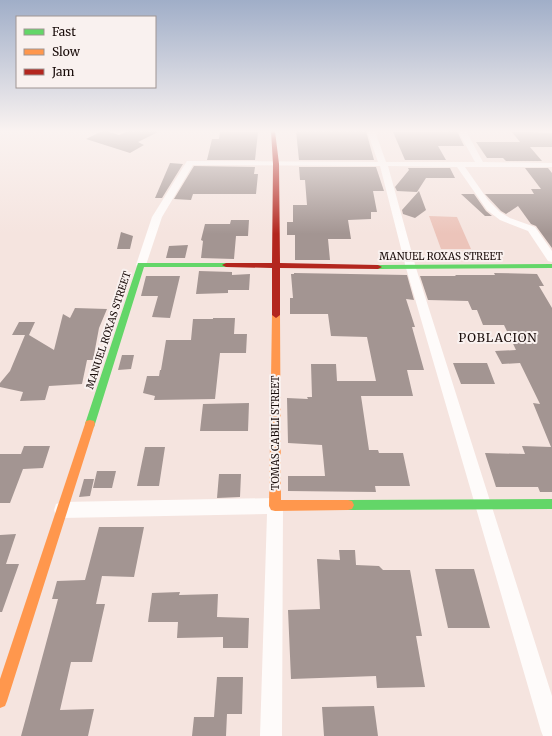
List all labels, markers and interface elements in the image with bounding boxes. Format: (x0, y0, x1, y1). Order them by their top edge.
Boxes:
legend (16, 16, 156, 88)
text: Fast (52, 24, 76, 39)
text: Slow (52, 44, 81, 59)
text: Jam (51, 64, 75, 79)
street label: MANUEL ROXAS STREET (379, 250, 503, 263)
street label: MANUEL ROXAS STREET (83, 269, 134, 391)
district label: POBLACION (458, 330, 538, 345)
street label: TOMAS CABILI STREET (269, 376, 282, 490)

